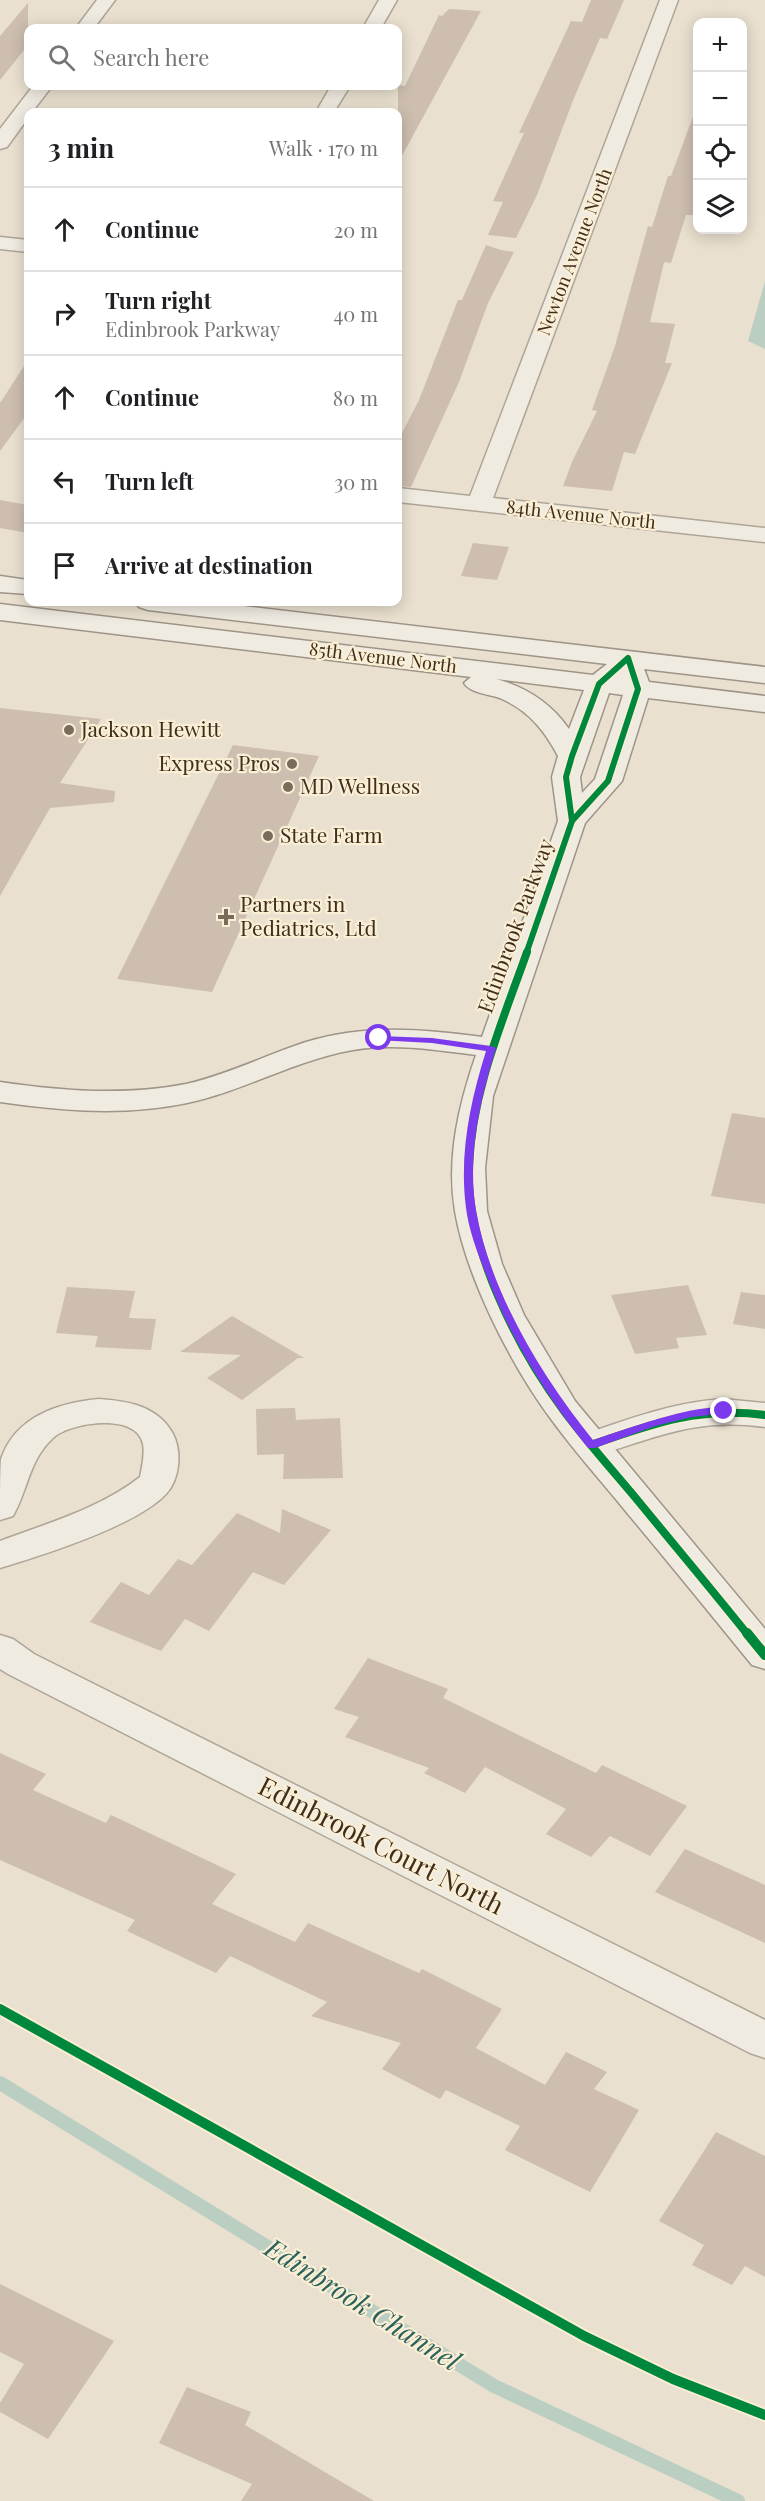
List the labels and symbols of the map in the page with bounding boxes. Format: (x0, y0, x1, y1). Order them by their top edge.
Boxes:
street label: Newton Avenue North (531, 164, 617, 339)
street label: 84th Avenue North (505, 494, 657, 534)
street label: 85th Avenue North (308, 636, 459, 678)
place label: Jackson Hewitt (80, 714, 221, 742)
marker: Jackson Hewitt (62, 723, 76, 737)
place label: Express Pros (158, 748, 280, 776)
marker: Express Pros (285, 757, 299, 771)
place label: MD Wellness (300, 771, 420, 799)
marker: MD Wellness (281, 780, 295, 794)
place label: State Farm (280, 820, 383, 848)
marker: State Farm (261, 829, 275, 843)
street label: Edinbrook Parkway (470, 834, 559, 1016)
place label: Partners in Pediatrics, Ltd (240, 889, 377, 941)
marker: Partners in Pediatrics, Ltd (217, 908, 235, 926)
route start (365, 1024, 391, 1050)
route end (710, 1397, 736, 1423)
street label: Edinbrook Court North (253, 1768, 510, 1922)
water label: Edinbrook Channel (258, 2228, 469, 2379)

